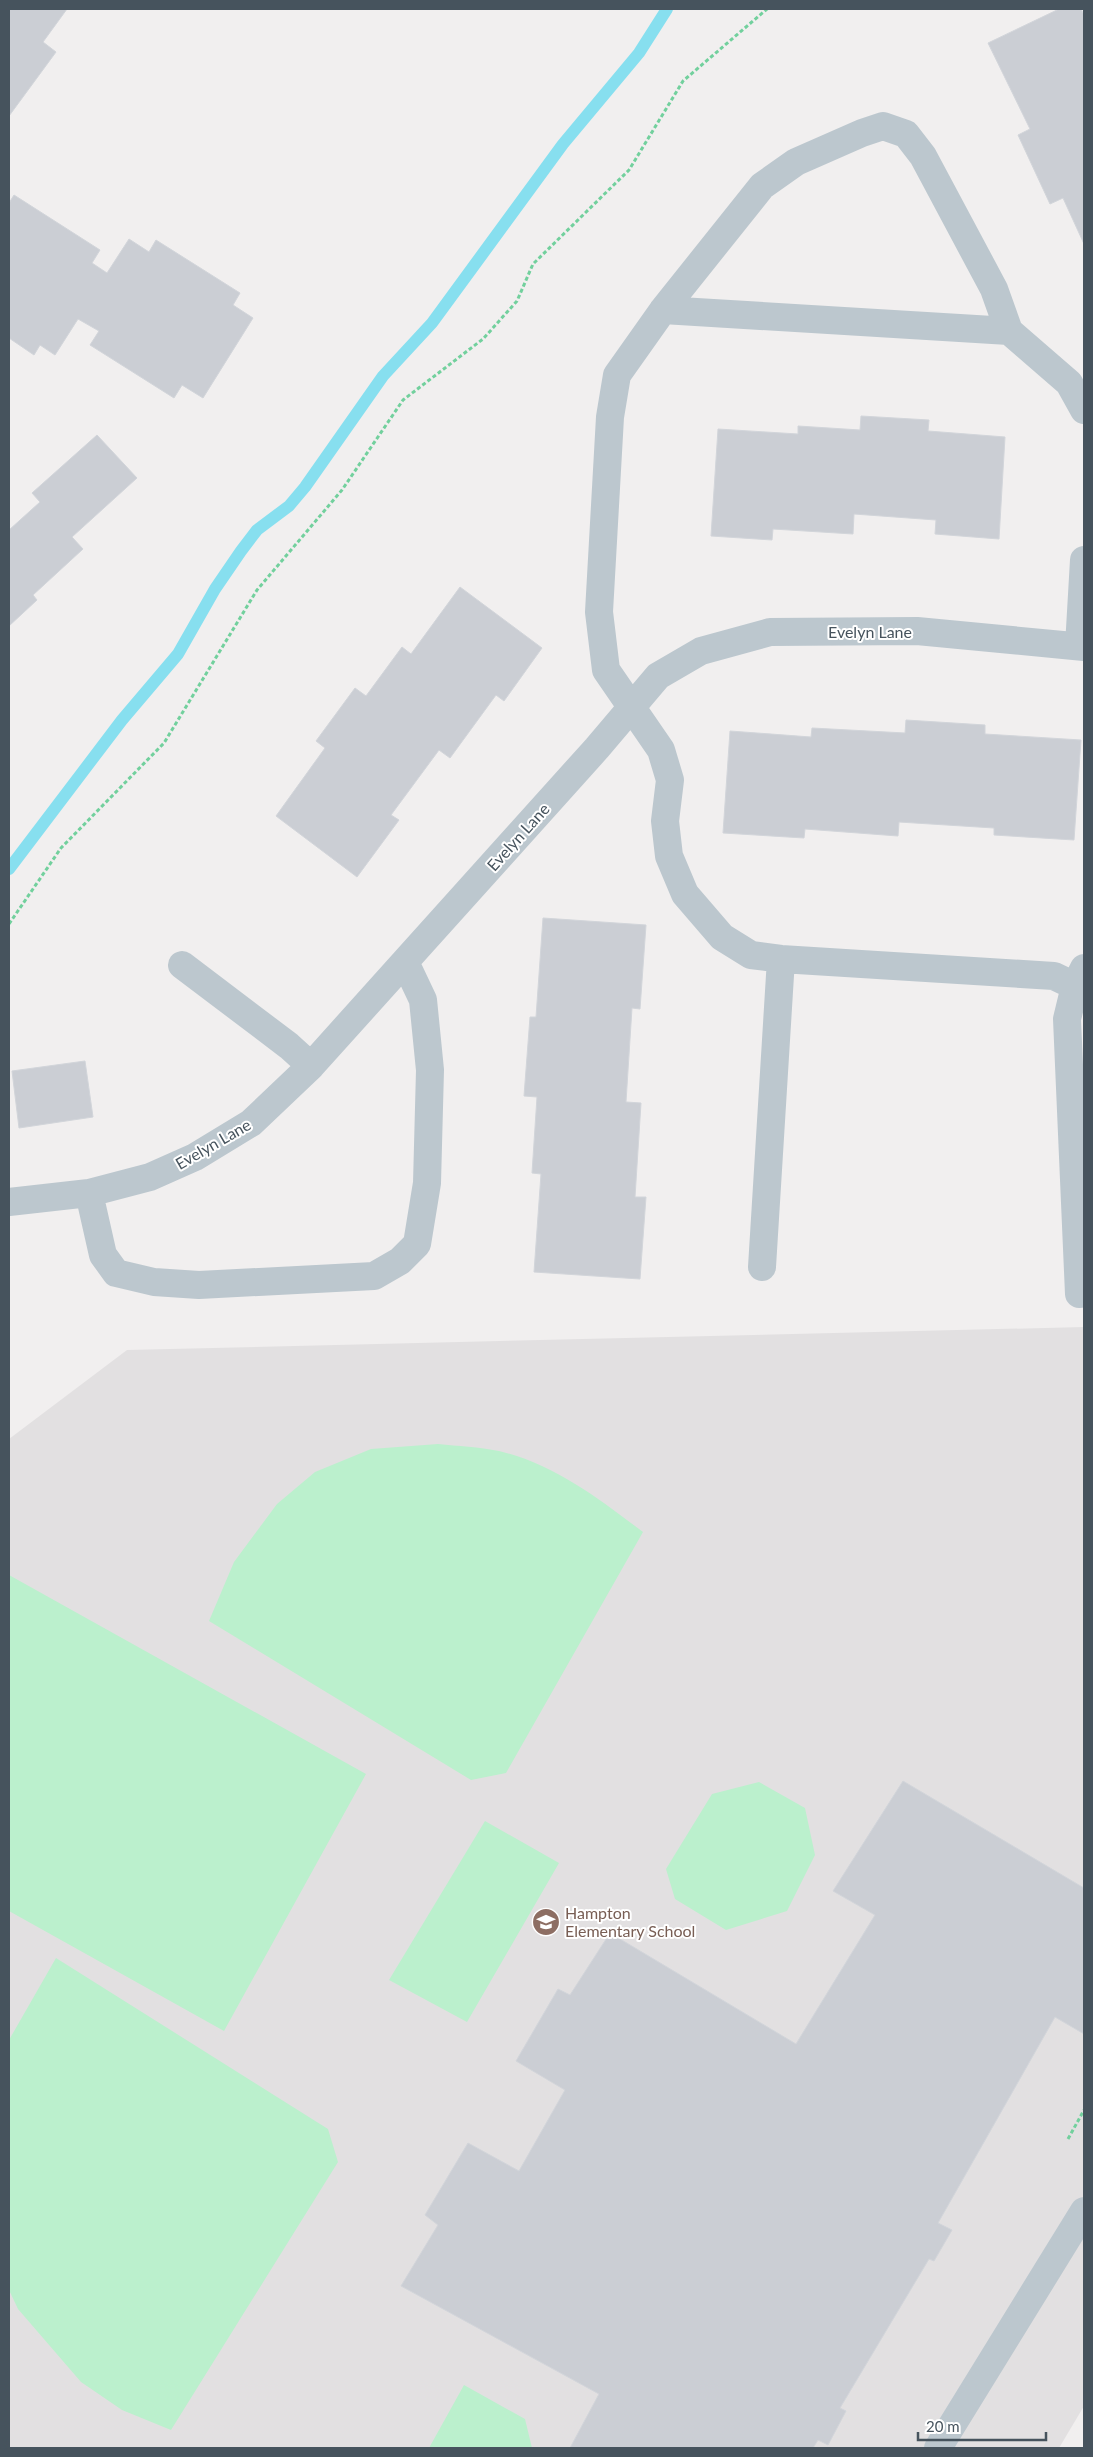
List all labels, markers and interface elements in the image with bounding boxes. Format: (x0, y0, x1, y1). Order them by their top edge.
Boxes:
street label: Evelyn Lane (828, 622, 912, 641)
street label: Evelyn Lane (482, 799, 553, 874)
street label: Evelyn Lane (172, 1114, 254, 1173)
place label: Hampton Elementary School (565, 1903, 695, 1940)
school or university icon: Hampton Elementary School (531, 1907, 561, 1937)
scale bar (918, 2410, 1046, 2442)
text: 20 m (926, 2417, 960, 2435)

